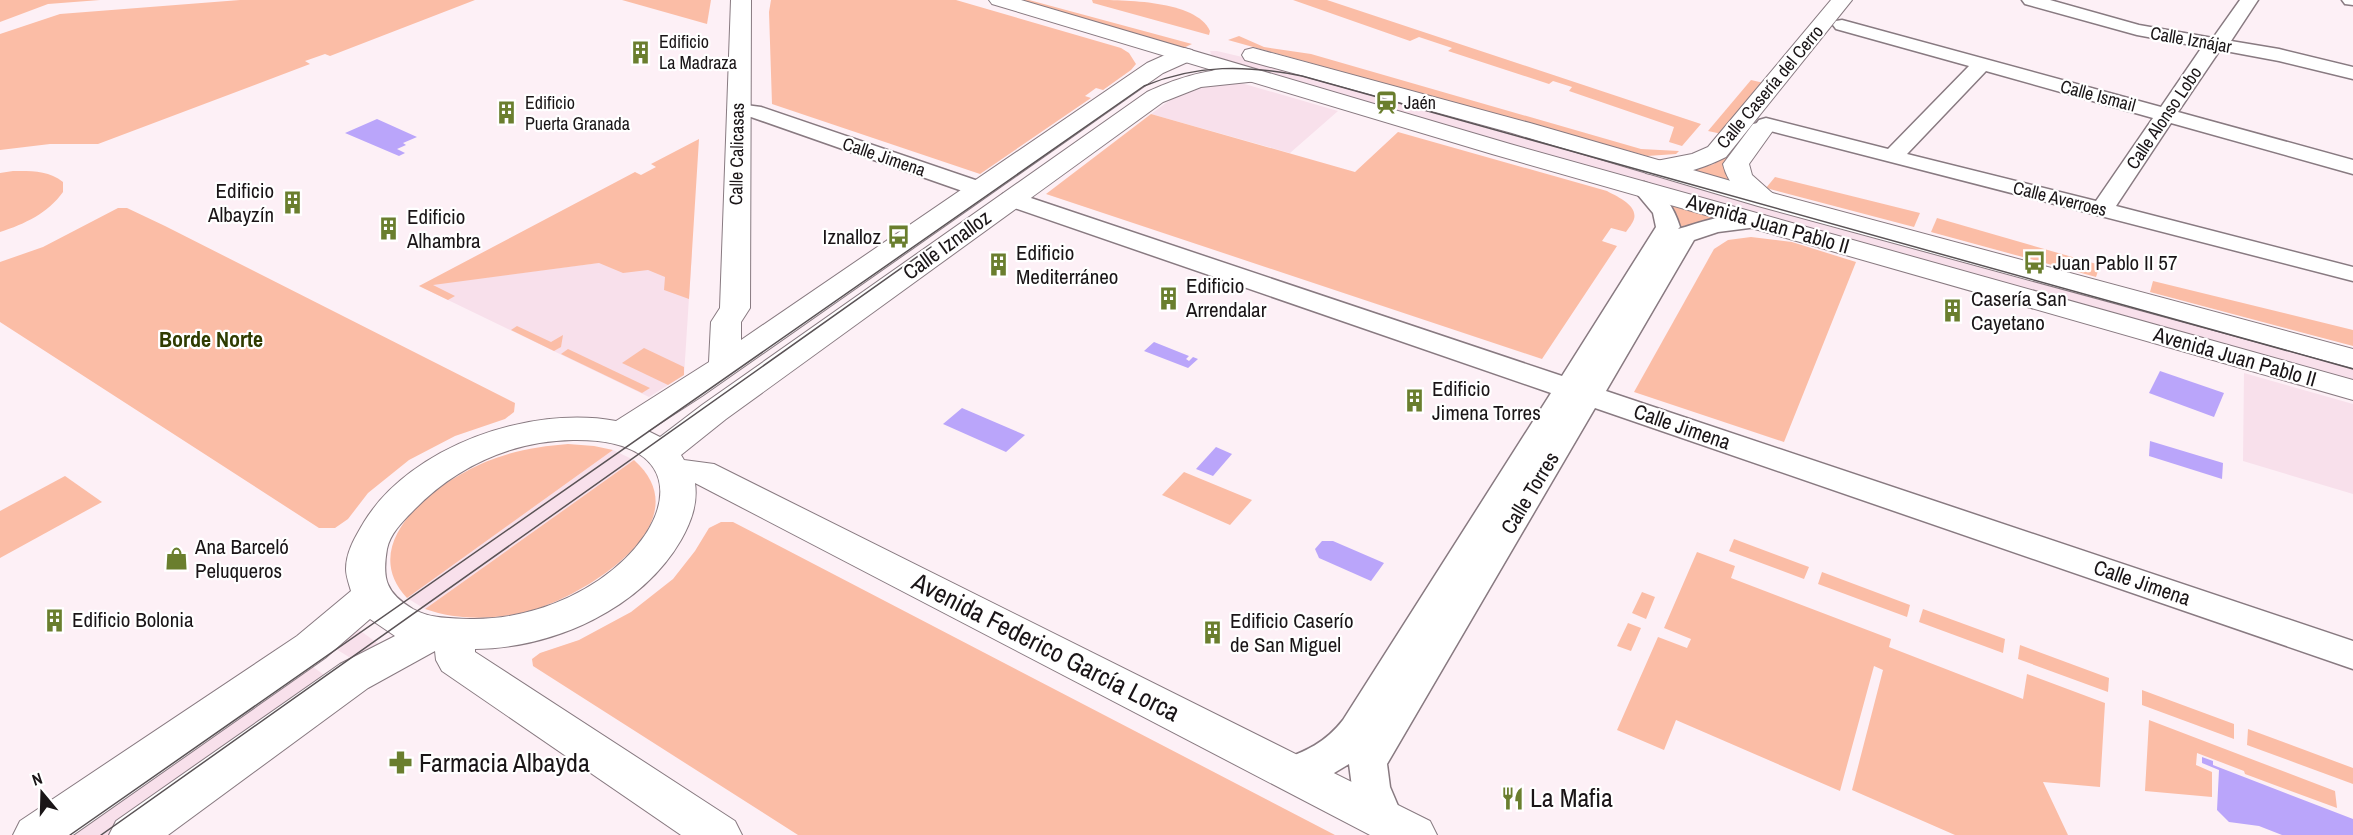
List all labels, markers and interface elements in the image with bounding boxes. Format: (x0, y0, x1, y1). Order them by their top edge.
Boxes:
street label: Calle Casería del Cerro (1710, 20, 1829, 154)
street label: Calle Iznájar (2149, 20, 2234, 59)
place label: Edificio La Madraza (659, 29, 737, 75)
building icon: Edificio La Madraza (628, 39, 654, 65)
street label: Calle Alonso Lobo (2120, 61, 2207, 174)
street label: Calle Ismail (2058, 73, 2139, 118)
place label: Edificio Puerta Granada (525, 90, 630, 136)
station icon: Jaén (1373, 90, 1399, 116)
place label: Jaén (1404, 90, 1436, 115)
building icon: Edificio Puerta Granada (494, 100, 520, 126)
street label: Calle Calicasas (723, 103, 750, 205)
street label: Calle Jimena (839, 131, 929, 182)
street label: Calle Averroes (2011, 175, 2110, 222)
place label: Edificio Albayzín (207, 176, 274, 229)
street label: Avenida Juan Pablo II (1682, 186, 1853, 261)
building icon: Edificio Albayzín (279, 190, 305, 216)
place label: Edificio Alhambra (406, 202, 481, 255)
street label: Calle Iznalloz (897, 203, 997, 286)
building icon: Edificio Alhambra (376, 216, 402, 242)
place label: Iznalloz (823, 222, 881, 251)
bus stop icon: Iznalloz (886, 224, 912, 250)
place label: Edificio Mediterráneo (1016, 238, 1118, 291)
place label: Juan Pablo II 57 (2053, 248, 2177, 277)
bus stop icon: Juan Pablo II 57 (2022, 250, 2048, 276)
building icon: Edificio Mediterráneo (985, 252, 1011, 278)
place label: Edificio Arrendalar (1185, 271, 1267, 324)
place label: Casería San Cayetano (1971, 284, 2067, 337)
building icon: Edificio Arrendalar (1155, 285, 1181, 311)
building icon: Casería San Cayetano (1940, 298, 1966, 324)
street label: Avenida Juan Pablo II (2149, 319, 2320, 394)
district label: Borde Norte (159, 324, 263, 354)
place label: Edificio Jimena Torres (1432, 374, 1541, 427)
building icon: Edificio Jimena Torres (1401, 388, 1427, 414)
street label: Calle Jimena (1630, 396, 1735, 457)
street label: Calle Torres (1494, 446, 1566, 539)
place label: Ana Barceló Peluqueros (194, 532, 289, 585)
shop icon: Ana Barceló Peluqueros (164, 546, 190, 572)
street label: Calle Jimena (2090, 552, 2195, 613)
street label: Avenida Federico García Lorca (905, 563, 1186, 729)
place label: Edificio Bolonia (72, 605, 194, 634)
place label: Edificio Caserío de San Miguel (1230, 606, 1353, 659)
building icon: Edificio Bolonia (41, 607, 67, 633)
building icon: Edificio Caserío de San Miguel (1199, 620, 1225, 646)
place label: Farmacia Albayda (419, 745, 590, 780)
pharmacy icon: Farmacia Albayda (388, 750, 414, 776)
north arrow (12, 763, 72, 823)
text: N (29, 767, 45, 791)
place label: La Mafia (1530, 780, 1613, 815)
restaurant icon: La Mafia (1499, 785, 1525, 811)

